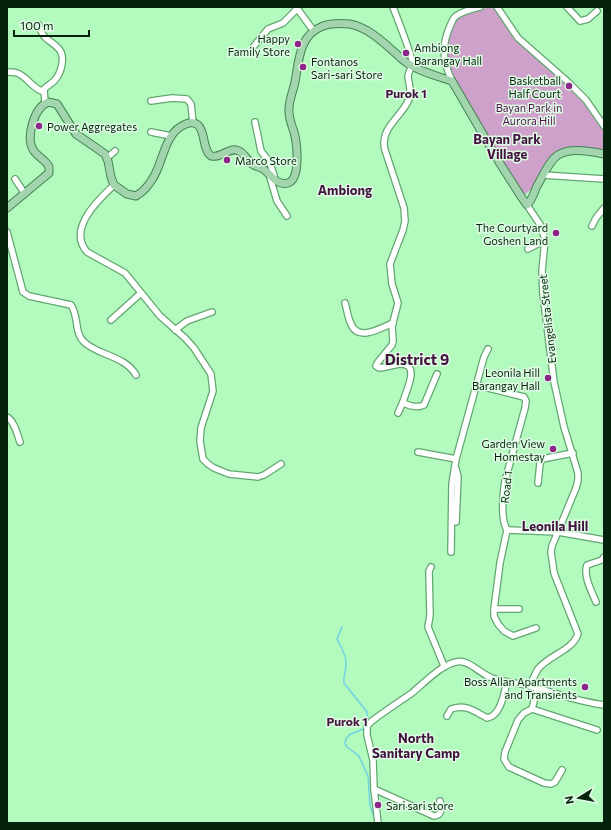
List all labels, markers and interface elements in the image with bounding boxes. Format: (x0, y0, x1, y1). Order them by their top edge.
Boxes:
scale bar (14, 12, 89, 38)
text: 100 m (20, 18, 54, 32)
place label: Happy Family Store (228, 32, 290, 58)
marker: Happy Family Store (293, 39, 303, 49)
place label: Ambiong Barangay Hall (414, 41, 482, 67)
marker: Ambiong Barangay Hall (401, 48, 411, 58)
place label: Fontanos Sari-sari Store (311, 55, 383, 81)
marker: Fontanos Sari-sari Store (298, 62, 308, 72)
place label: Basketball Half Court (509, 74, 561, 100)
marker: Basketball Half Court (564, 81, 574, 91)
district label: Purok 1 (385, 86, 427, 100)
park label: Bayan Park in Aurora Hill (496, 101, 562, 127)
place label: Power Aggregates (47, 120, 137, 133)
marker: Power Aggregates (34, 121, 44, 131)
district label: Bayan Park Village (473, 131, 541, 162)
place label: Marco Store (235, 154, 297, 167)
marker: Marco Store (222, 155, 232, 165)
district label: Ambiong (318, 182, 372, 198)
place label: The Courtyard Goshen Land (476, 221, 548, 247)
marker: The Courtyard Goshen Land (551, 228, 561, 238)
street label: Evangelista Street (536, 273, 558, 364)
district label: District 9 (385, 350, 449, 368)
place label: Leonila Hill Barangay Hall (472, 366, 540, 392)
marker: Leonila Hill Barangay Hall (543, 373, 553, 383)
place label: Garden View Homestay (482, 437, 545, 463)
marker: Garden View Homestay (548, 444, 558, 454)
street label: Road 1 (498, 470, 514, 504)
district label: Leonila Hill (522, 518, 588, 534)
place label: Boss Allan Apartments and Transients (464, 675, 577, 701)
marker: Boss Allan Apartments and Transients (580, 682, 590, 692)
district label: Purok 1 (326, 714, 368, 728)
district label: North Sanitary Camp (372, 730, 460, 761)
north arrow (559, 778, 599, 818)
text: N (562, 795, 576, 805)
place label: Sari sari store (386, 799, 454, 812)
marker: Sari sari store (373, 800, 383, 810)

